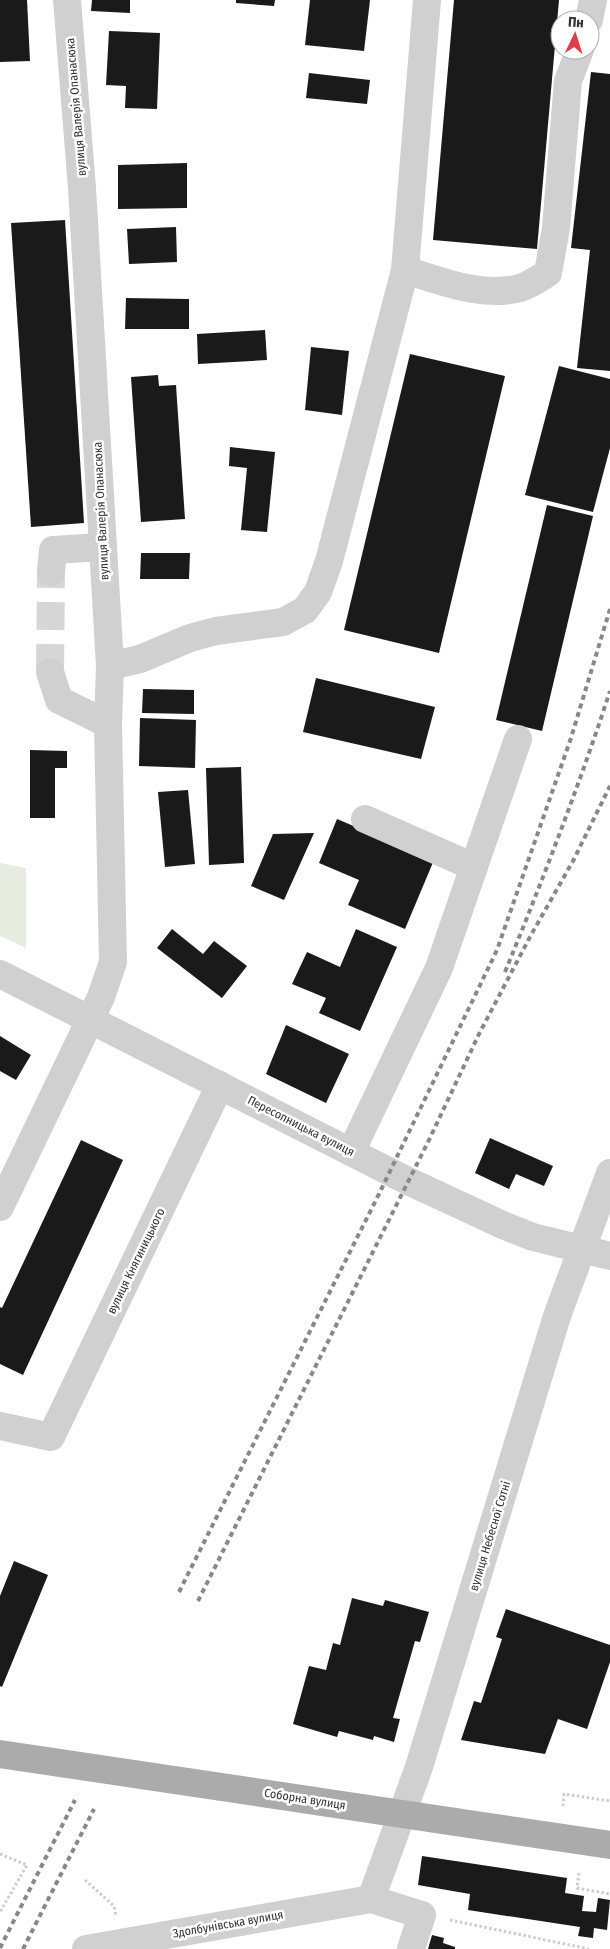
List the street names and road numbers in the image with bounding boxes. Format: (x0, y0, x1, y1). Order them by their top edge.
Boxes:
street label: вулиця Валерія Опанасюка (63, 37, 89, 177)
street label: вулиця Валерія Опанасюка (90, 441, 112, 581)
street label: Пересопницька вулиця (245, 1093, 357, 1159)
street label: вулиця Княгиницького (104, 1206, 168, 1316)
street label: вулиця Небесної Сотні (467, 1479, 513, 1593)
street label: Соборна вулиця (263, 1786, 347, 1812)
street label: Здолбунівська вулиця (172, 1907, 284, 1941)

